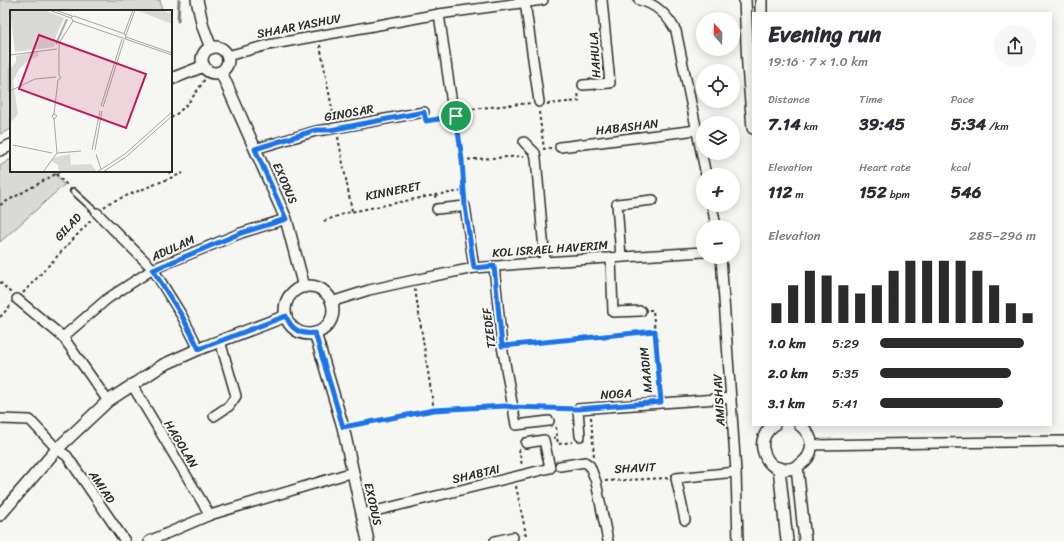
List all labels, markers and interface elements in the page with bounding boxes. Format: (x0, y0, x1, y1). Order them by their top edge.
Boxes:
street label: SHAAR YASHUV (255, 7, 344, 45)
inset map (10, 10, 172, 172)
north arrow (696, 12, 740, 56)
map controls (696, 12, 740, 264)
text: Evening run (768, 15, 881, 54)
button: share (994, 25, 1036, 67)
street label: HAHULA (582, 31, 608, 79)
text: 19:16 · 7 × 1.0 km (768, 50, 868, 73)
button: locate (696, 64, 740, 108)
text: Distance (768, 90, 810, 109)
text: Time (859, 90, 883, 109)
text: Pace (951, 90, 974, 109)
street label: GINOSAR (323, 98, 376, 128)
pin (439, 99, 473, 133)
icon: arrive (445, 105, 467, 127)
text: 7.14 (768, 109, 801, 139)
text: 39:45 (859, 109, 905, 139)
text: 5:34 (951, 109, 986, 139)
street label: HABASHAN (594, 112, 660, 142)
button: layers (696, 116, 740, 160)
text: km (801, 117, 818, 136)
text: /km (986, 117, 1009, 136)
text: Elevation (768, 158, 813, 177)
text: Heart rate (859, 158, 911, 177)
text: kcal (951, 158, 971, 177)
street label: EXODUS (266, 159, 304, 208)
button: + (696, 168, 740, 212)
street label: KINNERET (363, 175, 423, 207)
text: 112 (768, 177, 792, 207)
text: 152 (859, 177, 887, 207)
text: 546 (951, 177, 981, 207)
text: m (792, 185, 804, 204)
text: bpm (887, 185, 910, 204)
street label: GILAD (49, 208, 87, 246)
button: − (696, 220, 740, 264)
text: Elevation (768, 224, 821, 247)
text: 285–296 m (969, 224, 1036, 247)
street label: ADULAM (147, 228, 199, 268)
street label: KOL ISRAEL HAVERIM (491, 234, 609, 264)
street label: TZEDEF (476, 306, 502, 350)
text: 1.0 km (768, 332, 806, 355)
text: 5:29 (832, 332, 859, 355)
street label: MAADIM (633, 346, 659, 394)
text: 2.0 km (768, 362, 808, 385)
text: 5:35 (832, 362, 859, 385)
street label: AMISHAV (706, 372, 732, 428)
street label: NOGA (600, 382, 633, 406)
text: 3.1 km (768, 392, 805, 415)
text: 5:41 (832, 392, 858, 415)
street label: HAGOLAN (158, 415, 205, 473)
street label: SHAVIT (614, 456, 658, 480)
street label: SHABTAI (450, 458, 502, 490)
street label: AMIAD (82, 465, 122, 509)
street label: EXODUS (357, 480, 389, 528)

